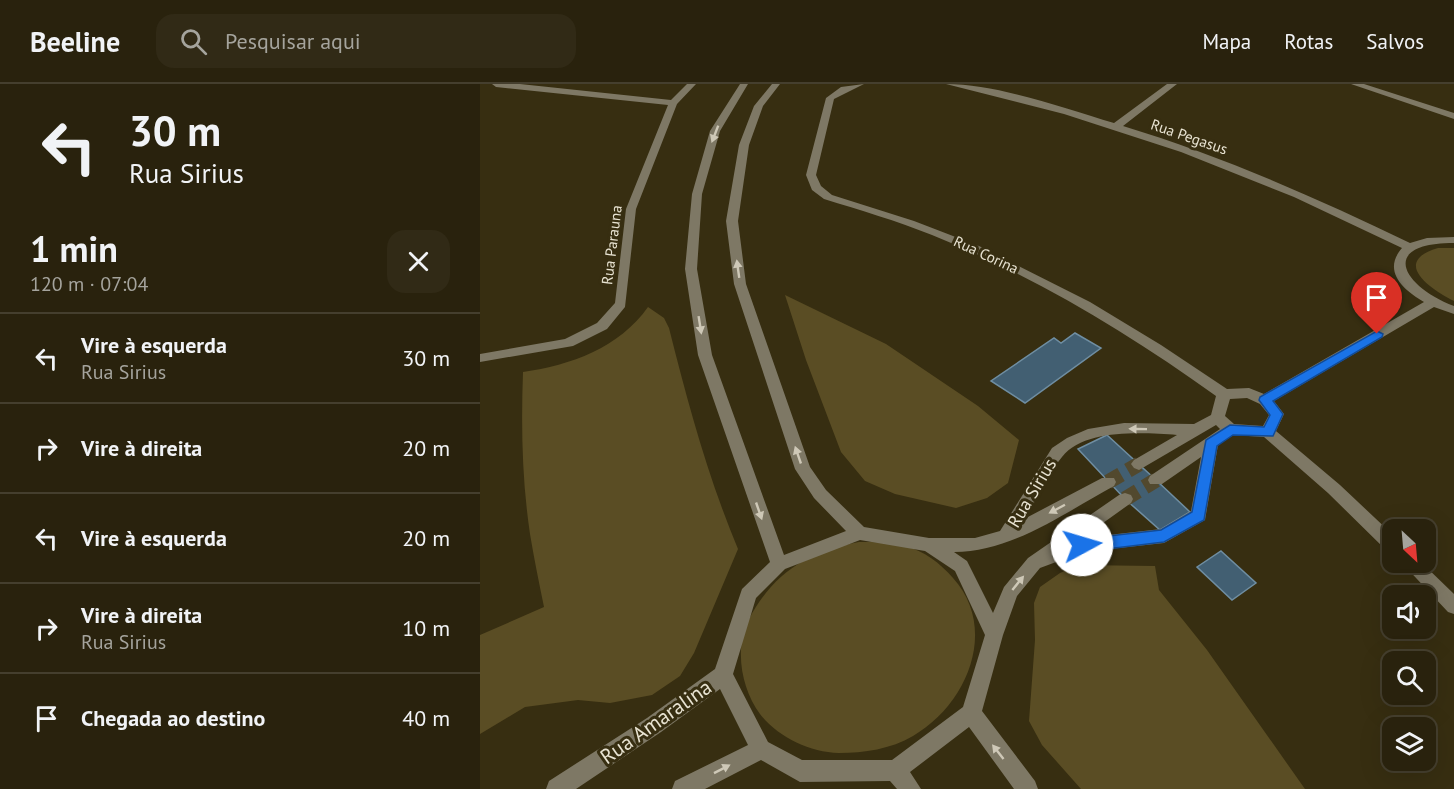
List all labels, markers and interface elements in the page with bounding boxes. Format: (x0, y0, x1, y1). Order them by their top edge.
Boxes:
search box (156, 14, 576, 68)
text: Beeline (30, 23, 120, 60)
icon: search (177, 25, 210, 58)
text: Pesquisar aqui (225, 27, 361, 55)
text: Mapa (1202, 28, 1251, 55)
text: Rotas (1284, 28, 1333, 55)
text: Salvos (1366, 28, 1424, 55)
text: 30 m (129, 103, 221, 158)
icon: left (30, 108, 108, 186)
street label: Rua Pegasus (1148, 115, 1230, 159)
one-way arrow (710, 125, 719, 143)
text: Rua Sirius (129, 156, 244, 190)
street label: Rua Parauna (597, 204, 626, 286)
text: 1 min (30, 225, 118, 272)
button: close (387, 230, 450, 293)
street label: Rua Corina (951, 231, 1022, 278)
one-way arrow (734, 260, 743, 279)
text: 120 m · 07:04 (30, 271, 148, 297)
pin (1351, 272, 1402, 334)
icon: arrive (1360, 281, 1393, 314)
one-way arrow (696, 316, 705, 335)
text: Vire à esquerda (81, 331, 227, 359)
icon: left (30, 342, 63, 375)
text: 30 m (402, 344, 450, 372)
text: Rua Sirius (81, 359, 166, 385)
one-way arrow (1129, 424, 1148, 434)
icon: right (30, 432, 63, 465)
text: Vire à direita (81, 434, 202, 462)
text: 20 m (402, 434, 450, 462)
one-way arrow (793, 446, 803, 464)
street label: Rua Sirius (1002, 454, 1061, 531)
one-way arrow (754, 502, 764, 520)
one-way arrow (1048, 504, 1065, 514)
position arrow (1050, 513, 1114, 577)
north arrow (1382, 519, 1436, 573)
map controls (1382, 519, 1436, 771)
icon: left (30, 522, 63, 555)
text: Vire à esquerda (81, 524, 227, 552)
text: 20 m (402, 524, 450, 552)
one-way arrow (1011, 575, 1023, 590)
button: sound (1382, 585, 1436, 639)
text: Vire à direita (81, 601, 202, 629)
icon: right (30, 612, 63, 645)
text: 10 m (402, 614, 450, 642)
text: Rua Sirius (81, 629, 166, 655)
button: search (1382, 651, 1436, 705)
street label: Rua Amaralina (595, 673, 717, 770)
icon: arrive (30, 702, 63, 735)
text: Chegada ao destino (81, 704, 265, 732)
text: 40 m (402, 704, 450, 732)
button: layers (1382, 717, 1436, 771)
one-way arrow (991, 744, 1004, 760)
one-way arrow (714, 764, 731, 774)

